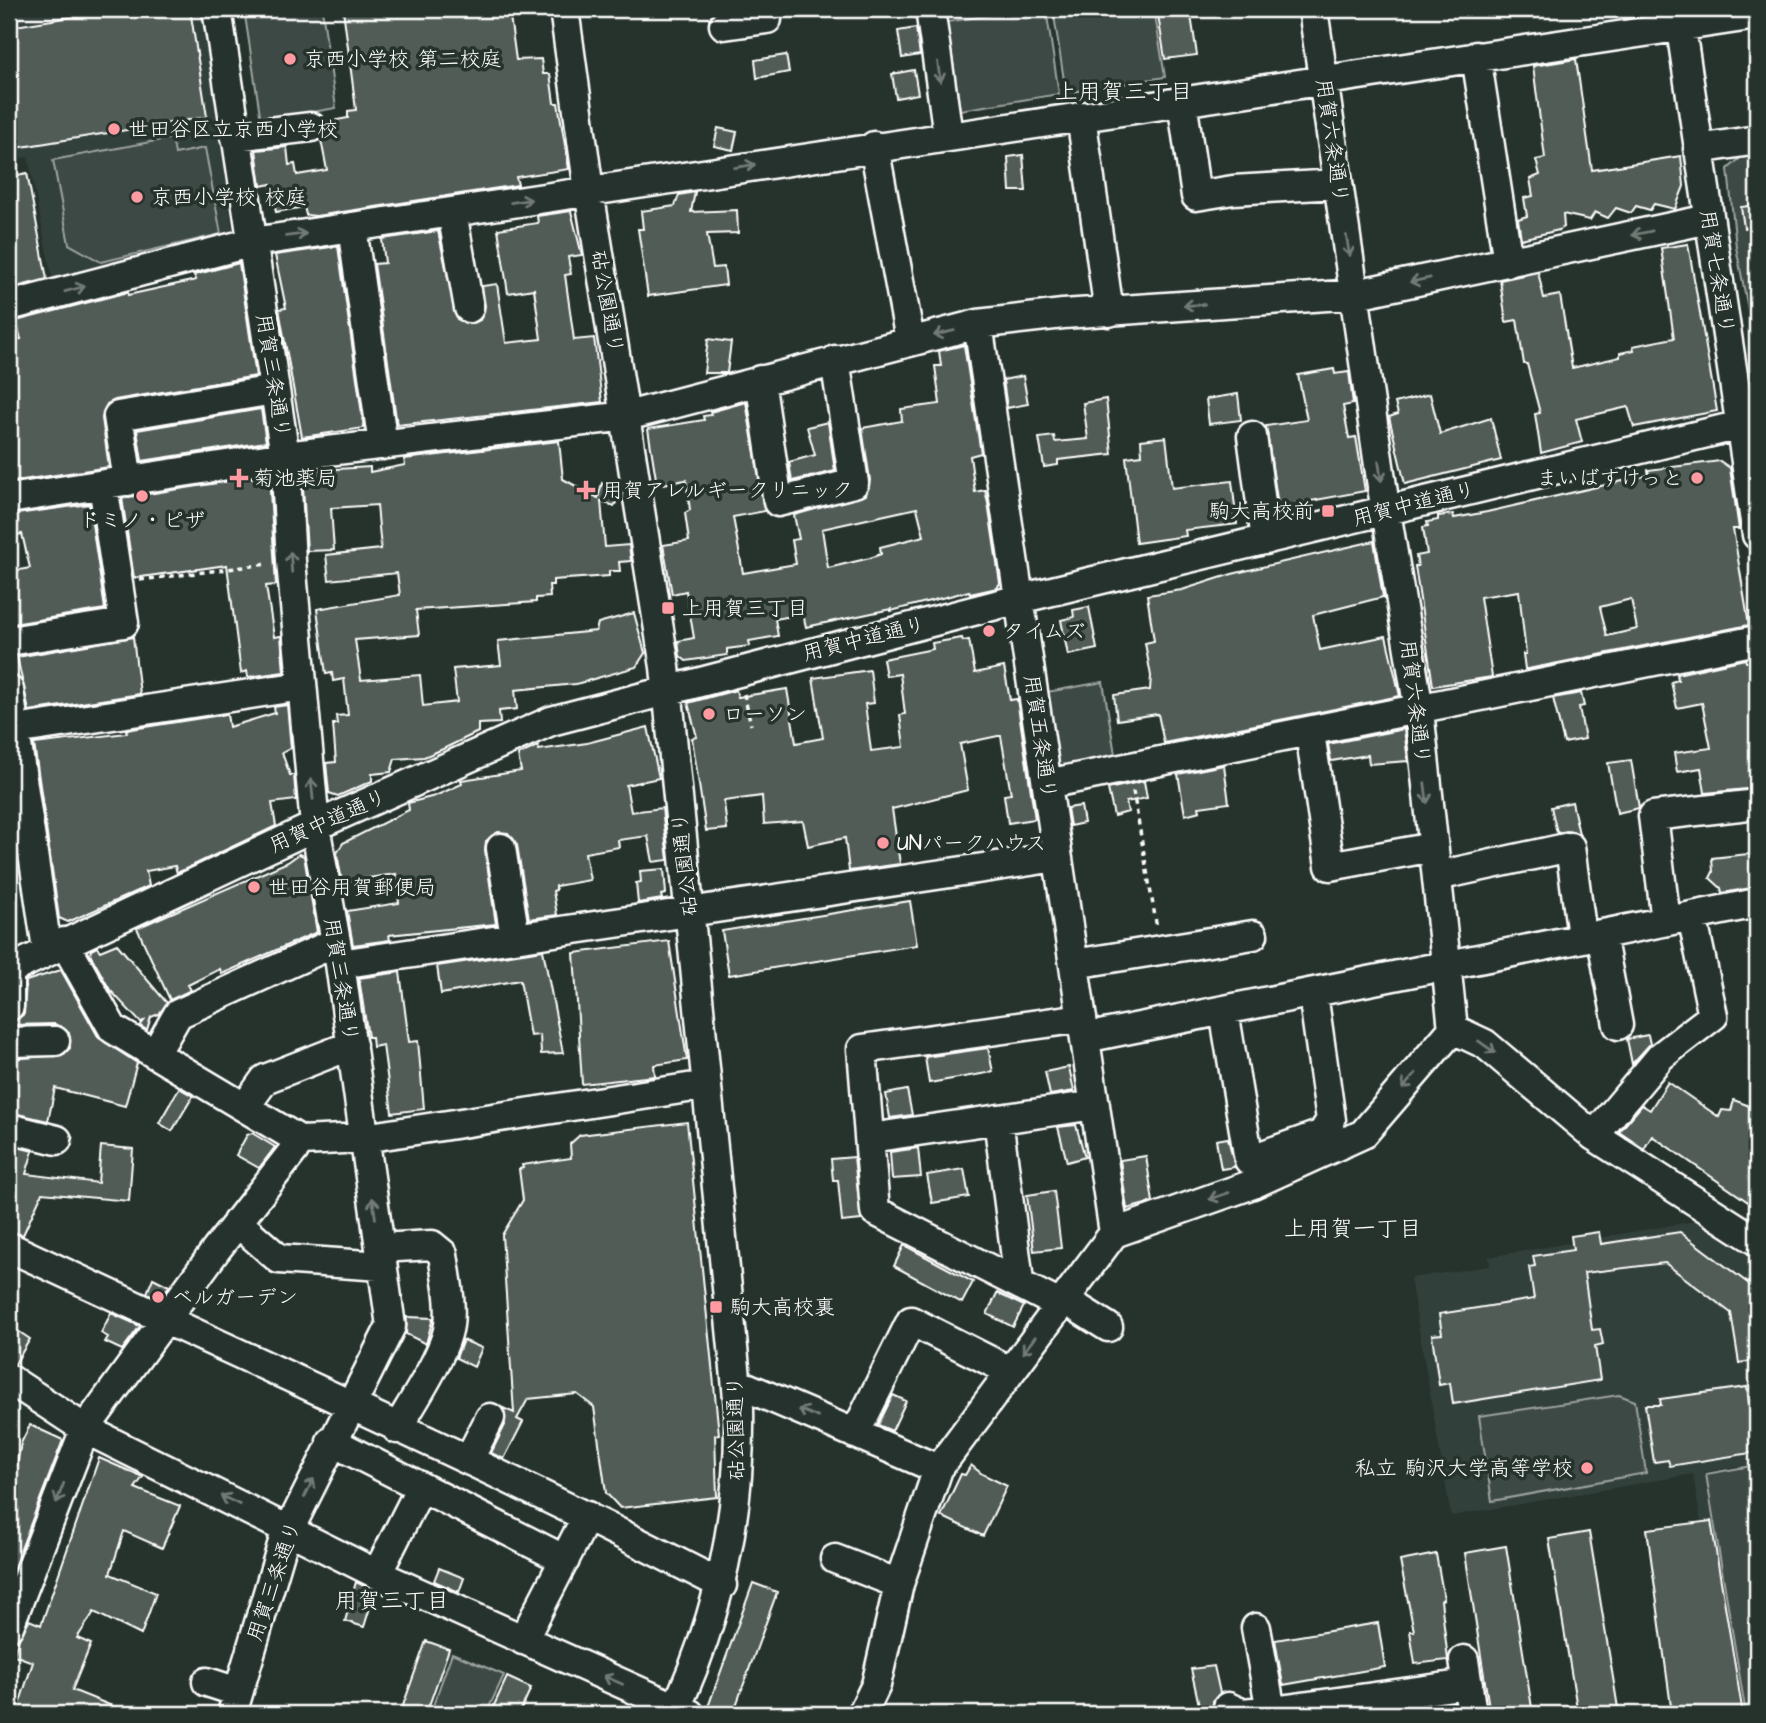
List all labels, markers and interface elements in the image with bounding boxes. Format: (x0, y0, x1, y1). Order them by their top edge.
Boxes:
place label: 京西小学校 第二校庭 (304, 45, 501, 74)
marker: 京西小学校 第二校庭 (282, 51, 298, 67)
one-way arrow (933, 60, 946, 83)
district label: 上用賀三丁目 (1055, 76, 1193, 108)
street label: 用賀六条通り (1309, 77, 1355, 205)
place label: 世田谷区立京西小学校 (128, 115, 338, 144)
marker: 世田谷区立京西小学校 (106, 121, 122, 137)
one-way arrow (733, 159, 756, 172)
place label: 京西小学校 校庭 (151, 183, 306, 212)
marker: 京西小学校 校庭 (129, 189, 145, 205)
one-way arrow (509, 194, 532, 207)
street label: 用賀七条通り (1693, 208, 1741, 336)
one-way arrow (1631, 227, 1654, 241)
one-way arrow (284, 229, 307, 242)
one-way arrow (1342, 234, 1355, 257)
street label: 砧公園通り (584, 248, 630, 356)
one-way arrow (1409, 274, 1432, 288)
one-way arrow (63, 282, 86, 295)
one-way arrow (1183, 299, 1206, 312)
street label: 用賀三条通り (249, 312, 297, 440)
one-way arrow (933, 326, 956, 340)
one-way arrow (1374, 459, 1387, 482)
place label: 菊池薬局 (253, 464, 337, 493)
place label: まいばすけっと (1536, 464, 1683, 493)
marker: 菊池薬局 (231, 470, 247, 486)
marker: まいばすけっと (1689, 470, 1705, 486)
street label: 用賀中道通り (1349, 475, 1479, 533)
place label: 用賀アレルギークリニック (602, 476, 853, 505)
marker: 用賀アレルギークリニック (576, 480, 596, 500)
marker: ドミノ・ピザ (134, 488, 150, 504)
place label: 駒大高校前 (1209, 497, 1314, 526)
marker: 駒大高校前 (1320, 503, 1336, 519)
place label: ドミノ・ピザ (79, 506, 205, 535)
one-way arrow (285, 551, 298, 574)
place label: 上用賀三丁目 (682, 594, 808, 623)
marker: 上用賀三丁目 (660, 600, 676, 616)
street label: 用賀中道通り (799, 610, 929, 668)
place label: タイムズ (1003, 617, 1085, 646)
marker: タイムズ (981, 623, 997, 639)
street label: 用賀六条通り (1393, 638, 1437, 766)
street label: 用賀五条通り (1017, 673, 1063, 801)
place label: ローソン (723, 700, 807, 729)
marker: ローソン (701, 706, 717, 722)
one-way arrow (305, 778, 318, 801)
one-way arrow (1420, 781, 1433, 804)
street label: 用賀中道通り (265, 782, 391, 860)
street label: 砧公園通り (665, 810, 705, 918)
place label: UNパークハウス (897, 829, 1046, 858)
marker: UNパークハウス (875, 835, 891, 851)
place label: 世田谷用賀郵便局 (268, 873, 436, 902)
marker: 世田谷用賀郵便局 (246, 879, 262, 895)
street label: 用賀三条通り (317, 916, 365, 1044)
one-way arrow (1477, 1040, 1496, 1054)
one-way arrow (1401, 1072, 1417, 1090)
one-way arrow (1208, 1191, 1230, 1203)
one-way arrow (367, 1197, 380, 1219)
district label: 上用賀一丁目 (1284, 1213, 1422, 1245)
place label: ベルガーデン (172, 1283, 298, 1312)
marker: ベルガーデン (150, 1289, 166, 1305)
place label: 駒大高校裏 (730, 1293, 835, 1322)
marker: 駒大高校裏 (708, 1299, 724, 1315)
one-way arrow (1022, 1336, 1037, 1354)
street label: 砧公園通り (721, 1375, 751, 1481)
one-way arrow (798, 1406, 819, 1419)
place label: 私立 駒沢大学高等学校 (1355, 1454, 1573, 1483)
marker: 私立 駒沢大学高等学校 (1579, 1460, 1595, 1476)
one-way arrow (302, 1478, 316, 1499)
one-way arrow (53, 1481, 65, 1503)
one-way arrow (220, 1493, 242, 1506)
street label: 用賀三条通り (240, 1517, 308, 1645)
district label: 用賀三丁目 (335, 1585, 450, 1617)
one-way arrow (603, 1673, 625, 1686)

